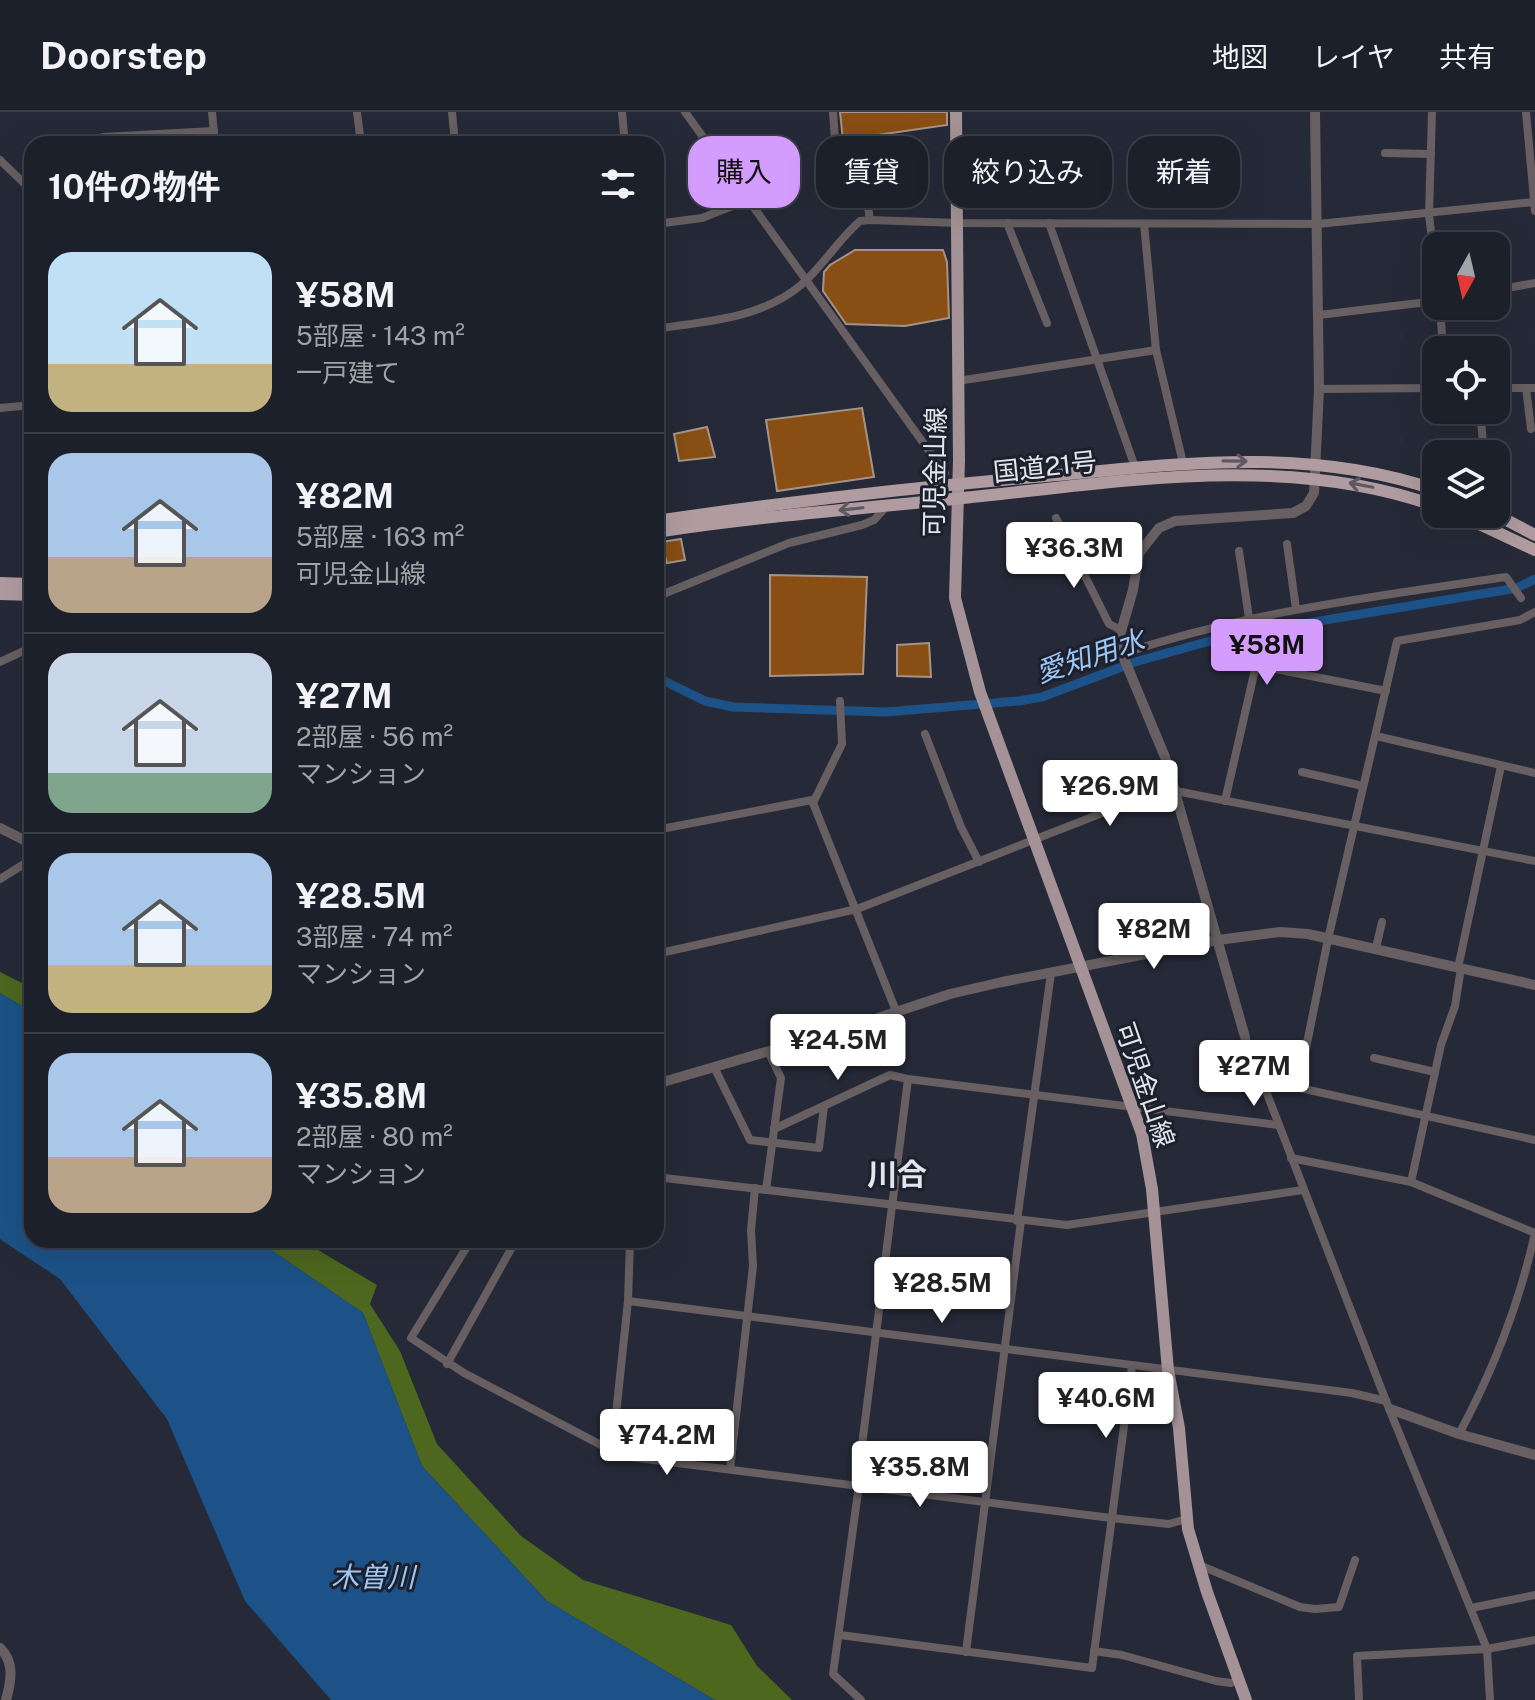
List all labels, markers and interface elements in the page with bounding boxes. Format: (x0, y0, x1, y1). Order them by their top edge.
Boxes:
text: Doorstep (40, 33, 207, 78)
text: 地図 (1212, 40, 1268, 73)
text: レイヤ (1312, 40, 1395, 73)
text: 共有 (1439, 40, 1495, 73)
chip: 購入 (688, 136, 800, 208)
chip: 賃貸 (816, 136, 928, 208)
chip: 絞り込み (944, 136, 1112, 208)
chip: 新着 (1128, 136, 1240, 208)
icon: filters (596, 162, 640, 206)
text: 10件の物件 (48, 167, 220, 207)
north arrow (1422, 232, 1510, 320)
map controls (1422, 232, 1510, 528)
text: ¥58M (296, 275, 395, 315)
icon: home (112, 284, 208, 380)
text: 5部屋 · 143 m² (296, 320, 465, 351)
button: locate (1422, 336, 1510, 424)
text: 一戸建て (296, 357, 400, 388)
street label: 可児金山線 (918, 407, 951, 537)
button: layers (1422, 440, 1510, 528)
street label: 国道21号 (992, 446, 1098, 487)
one-way arrow (1221, 454, 1248, 469)
text: ¥82M (296, 476, 394, 516)
one-way arrow (1349, 476, 1374, 491)
icon: home (112, 485, 208, 581)
one-way arrow (838, 502, 865, 517)
text: 5部屋 · 163 m² (296, 521, 464, 552)
pin: ¥36.3M (1009, 522, 1139, 590)
text: ¥36.3M (1024, 532, 1124, 563)
text: 可児金山線 (296, 558, 426, 589)
pin: ¥58M (1220, 619, 1314, 687)
water label: 愛知用水 (1031, 622, 1151, 689)
text: ¥58M (1229, 629, 1305, 660)
text: ¥27M (296, 676, 392, 716)
icon: home (112, 685, 208, 781)
text: 2部屋 · 56 m² (296, 721, 453, 752)
text: マンション (296, 758, 426, 789)
pin: ¥26.9M (1045, 760, 1175, 828)
text: ¥26.9M (1061, 770, 1159, 801)
text: ¥28.5M (296, 876, 426, 916)
icon: home (112, 885, 208, 981)
pin: ¥82M (1107, 903, 1201, 971)
text: ¥82M (1117, 913, 1191, 944)
text: 3部屋 · 74 m² (296, 921, 452, 952)
text: マンション (296, 958, 426, 989)
pin: ¥24.5M (773, 1014, 903, 1082)
street label: 可児金山線 (1110, 1018, 1181, 1151)
text: ¥24.5M (788, 1024, 888, 1055)
pin: ¥27M (1207, 1040, 1301, 1108)
text: ¥27M (1217, 1050, 1291, 1081)
text: ¥35.8M (296, 1076, 427, 1116)
icon: home (112, 1085, 208, 1181)
text: 2部屋 · 80 m² (296, 1121, 453, 1152)
district label: 川合 (867, 1156, 927, 1192)
text: マンション (296, 1158, 426, 1189)
pin: ¥28.5M (877, 1257, 1007, 1325)
text: ¥28.5M (892, 1267, 992, 1298)
pin: ¥40.6M (1041, 1372, 1171, 1440)
text: ¥40.6M (1057, 1382, 1155, 1413)
pin: ¥74.2M (602, 1409, 732, 1477)
text: ¥74.2M (618, 1419, 716, 1450)
pin: ¥35.8M (855, 1441, 985, 1509)
text: ¥35.8M (870, 1451, 970, 1482)
water label: 木曽川 (331, 1560, 418, 1593)

